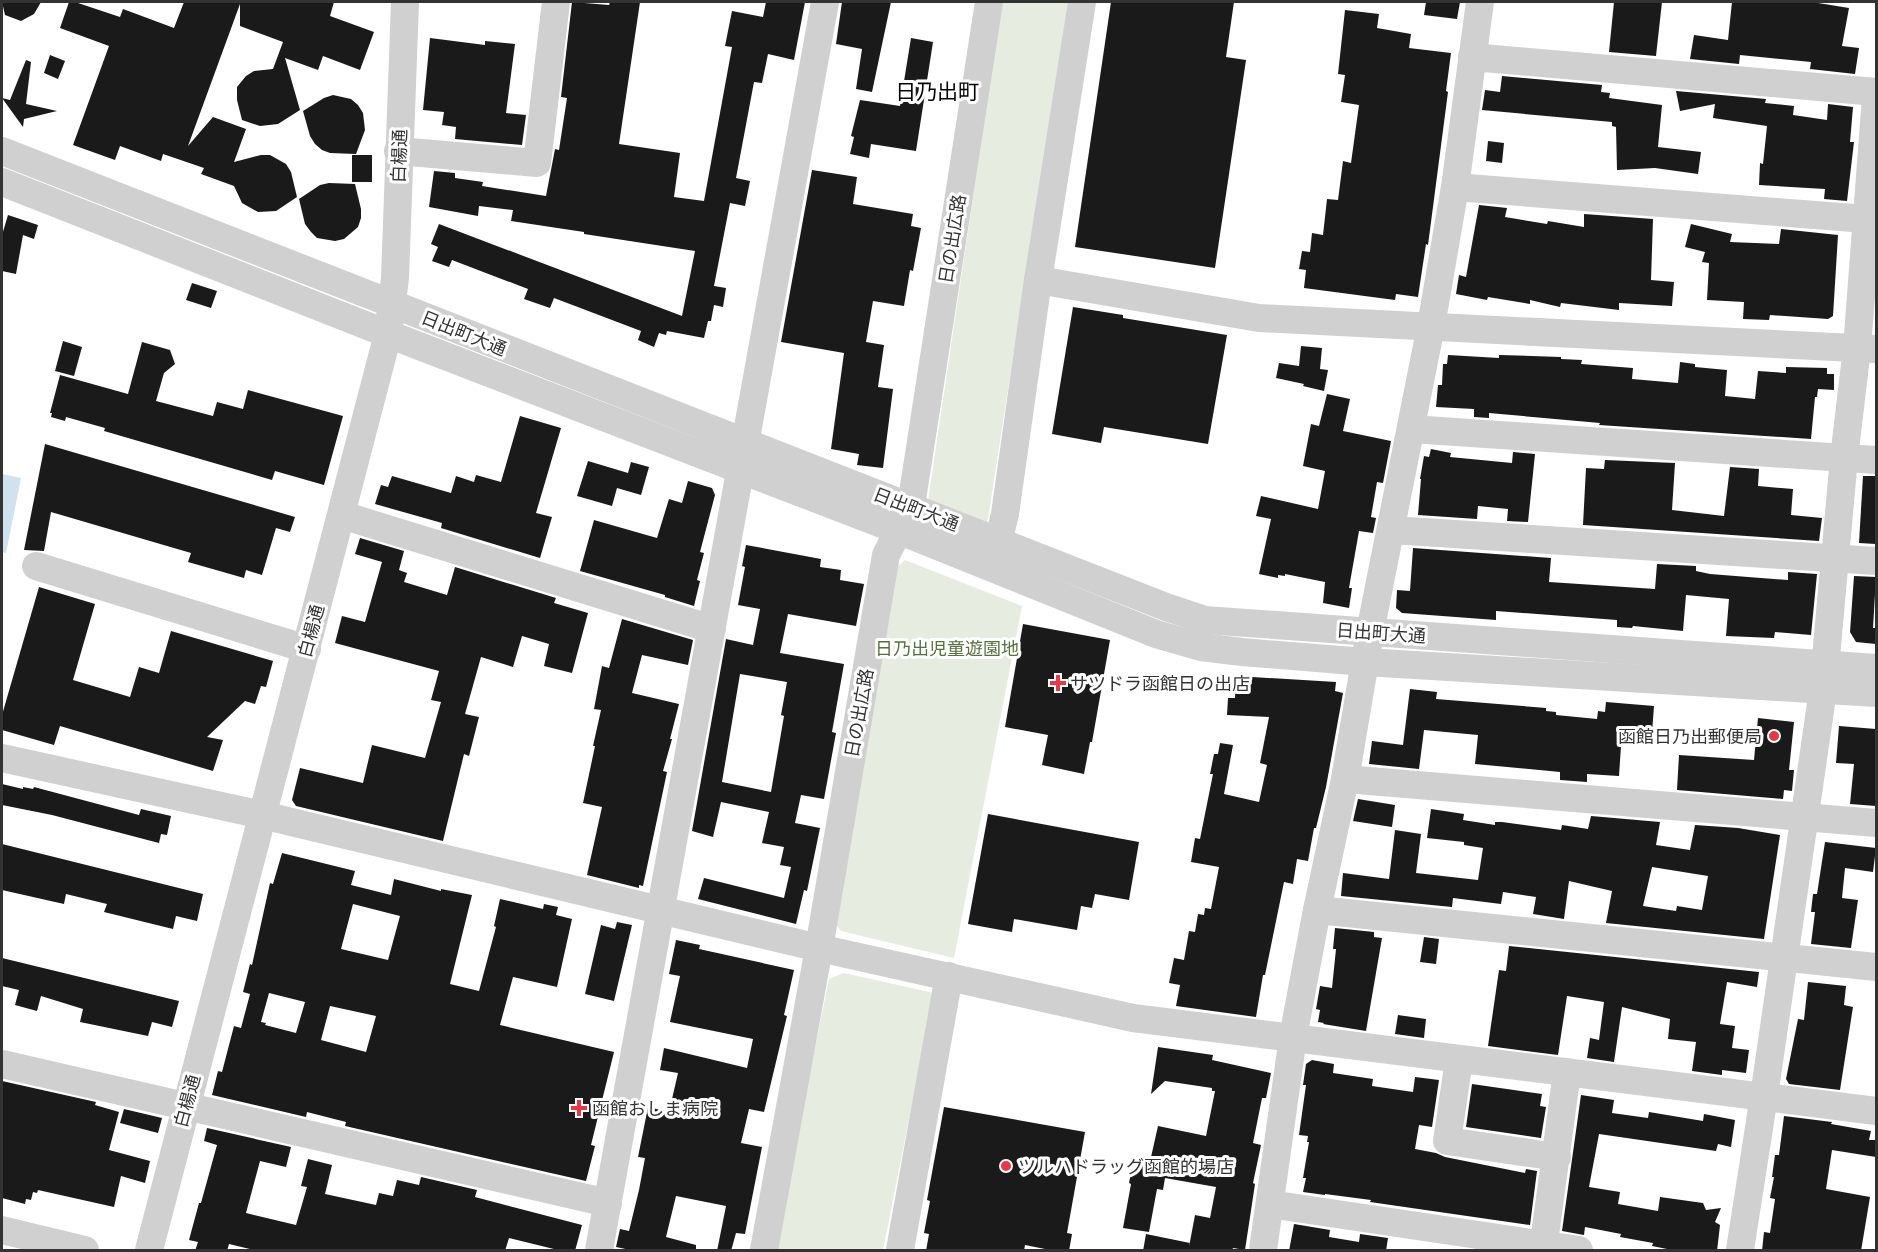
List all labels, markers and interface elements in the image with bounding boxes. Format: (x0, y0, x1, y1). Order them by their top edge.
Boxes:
district label: 日乃出町 (895, 79, 979, 104)
street label: 白楊通 (388, 129, 410, 183)
street label: 日の出広路 (935, 193, 969, 285)
street label: 日出町大通 (418, 306, 510, 360)
street label: 日出町大通 (870, 483, 962, 535)
street label: 白楊通 (294, 602, 328, 660)
street label: 日出町大通 (1335, 619, 1427, 647)
park label: 日乃出児童遊園地 (875, 638, 1019, 659)
street label: 日の出広路 (841, 667, 877, 759)
place label: サツドラ函館日の出店 (1070, 673, 1250, 694)
marker: サツドラ函館日の出店 (1051, 676, 1065, 690)
place label: 函館日乃出郵便局 (1618, 726, 1762, 747)
marker: 函館日乃出郵便局 (1767, 729, 1781, 743)
street label: 白楊通 (170, 1072, 204, 1130)
place label: 函館おしま病院 (592, 1098, 718, 1119)
marker: 函館おしま病院 (570, 1099, 588, 1117)
place label: ツルハドラッグ函館的場店 (1018, 1156, 1234, 1177)
marker: ツルハドラッグ函館的場店 (999, 1159, 1013, 1173)

